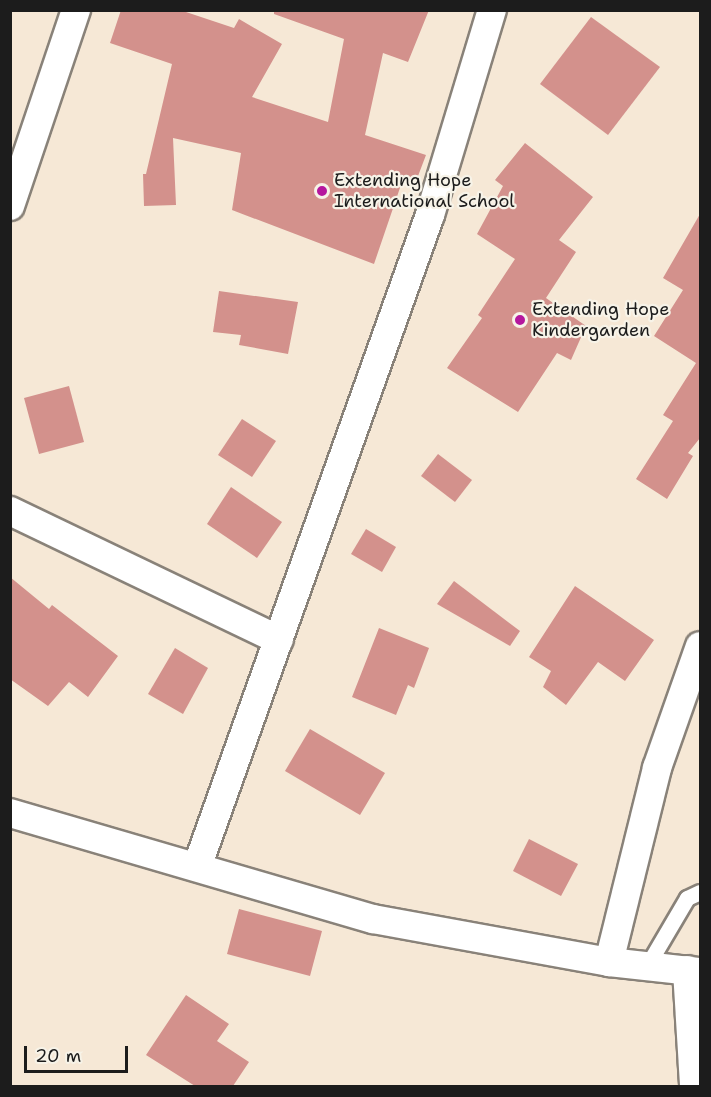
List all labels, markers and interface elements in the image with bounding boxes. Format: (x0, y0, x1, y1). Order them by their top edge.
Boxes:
place label: Extending Hope International School (334, 170, 515, 213)
marker: Extending Hope International School (315, 184, 329, 198)
place label: Extending Hope Kindergarden (532, 299, 669, 342)
marker: Extending Hope Kindergarden (513, 313, 527, 327)
scale bar (27, 1034, 130, 1072)
text: 20 m (35, 1044, 81, 1068)

